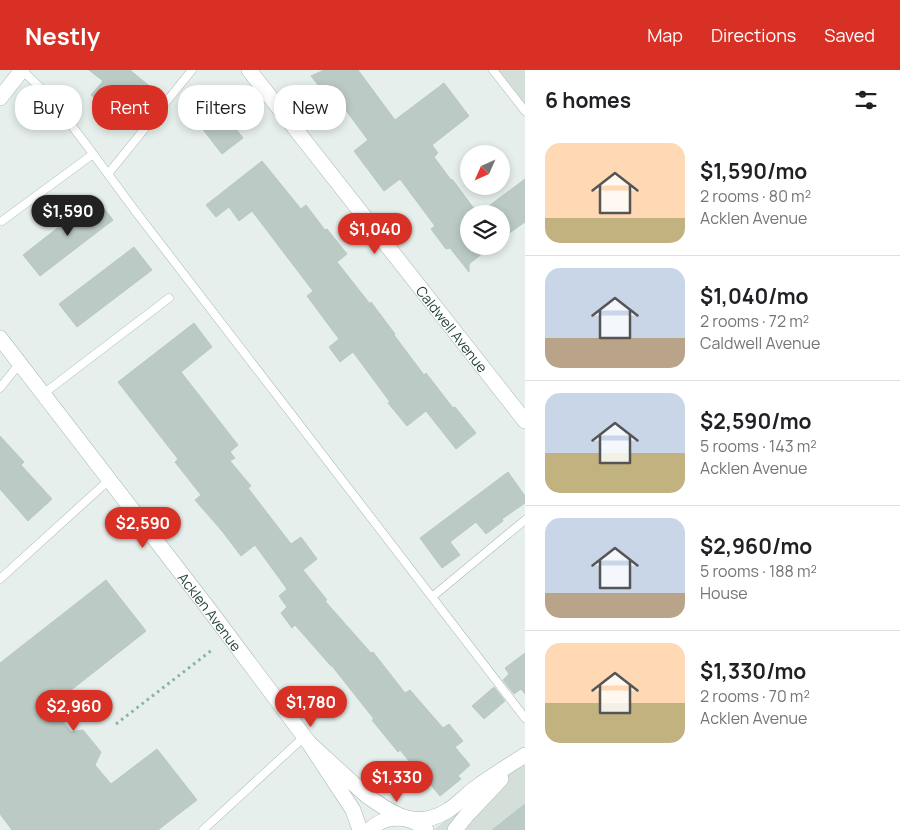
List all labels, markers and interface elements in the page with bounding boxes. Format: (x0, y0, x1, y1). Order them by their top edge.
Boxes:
text: Nestly (25, 19, 100, 52)
text: Map (647, 23, 683, 47)
text: Directions (711, 23, 796, 47)
text: Saved (824, 23, 875, 47)
chip: Buy (15, 85, 82, 130)
chip: Rent (92, 85, 168, 130)
chip: Filters (178, 85, 264, 130)
chip: New (274, 85, 346, 130)
text: 6 homes (545, 86, 631, 114)
icon: filters (852, 86, 880, 114)
north arrow (460, 145, 510, 195)
map controls (460, 145, 510, 255)
text: $1,590/mo (700, 157, 807, 185)
icon: home (585, 163, 645, 223)
text: 2 rooms · 80 m² (700, 185, 811, 207)
pin: $1,590 (27, 194, 109, 237)
text: $1,590 (42, 200, 94, 222)
button: layers (460, 205, 510, 255)
text: Acklen Avenue (700, 207, 807, 229)
pin: $1,040 (334, 212, 416, 255)
text: $1,040 (349, 218, 401, 240)
street label: Caldwell Avenue (412, 281, 492, 376)
text: $1,040/mo (700, 282, 808, 310)
icon: home (585, 288, 645, 348)
text: 2 rooms · 72 m² (700, 310, 809, 332)
text: Caldwell Avenue (700, 332, 820, 354)
text: $2,590/mo (700, 407, 811, 435)
icon: home (585, 413, 645, 473)
text: 5 rooms · 143 m² (700, 435, 817, 457)
text: Acklen Avenue (700, 457, 807, 479)
pin: $2,590 (102, 506, 184, 549)
text: $2,590 (116, 512, 170, 534)
text: $2,960/mo (700, 532, 812, 560)
icon: home (585, 538, 645, 598)
text: 5 rooms · 188 m² (700, 560, 817, 582)
street label: Acklen Avenue (174, 568, 246, 655)
text: House (700, 582, 748, 604)
text: $1,330/mo (700, 657, 806, 685)
icon: home (585, 663, 645, 723)
text: 2 rooms · 70 m² (700, 685, 810, 707)
pin: $1,780 (270, 686, 352, 728)
pin: $2,960 (33, 690, 115, 732)
text: $1,780 (286, 691, 336, 713)
text: $2,960 (47, 695, 101, 717)
text: Acklen Avenue (700, 707, 807, 729)
pin: $1,330 (356, 760, 438, 803)
text: $1,330 (372, 766, 422, 788)

